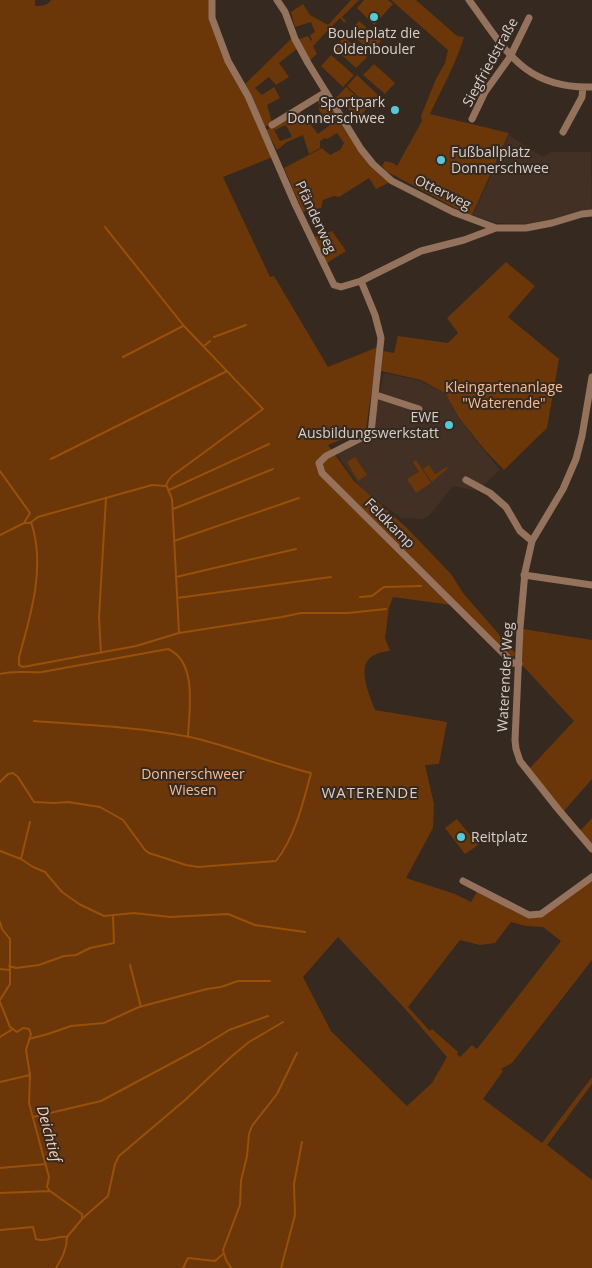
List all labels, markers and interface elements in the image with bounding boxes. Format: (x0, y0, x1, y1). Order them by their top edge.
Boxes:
marker: Bouleplatz die Oldenbouler (368, 11, 380, 23)
street label: Siegfriedstraße (457, 14, 522, 110)
place label: Bouleplatz die Oldenbouler (328, 23, 420, 58)
place label: Sportpark Donnerschwee (287, 92, 386, 127)
marker: Sportpark Donnerschwee (389, 104, 401, 116)
place label: Fußballplatz Donnerschwee (451, 142, 549, 177)
marker: Fußballplatz Donnerschwee (435, 154, 447, 166)
street label: Otterweg (412, 170, 475, 214)
street label: Pfänderweg (291, 177, 342, 256)
park label: Kleingartenanlage "Waterende" (445, 377, 563, 412)
place label: EWE Ausbildungswerkstatt (298, 407, 439, 442)
marker: EWE Ausbildungswerkstatt (443, 419, 455, 431)
street label: Feldkamp (361, 493, 420, 552)
street label: Waterender Weg (492, 621, 517, 732)
park label: Donnerschweer Wiesen (141, 764, 245, 799)
district label: WATERENDE (321, 782, 419, 802)
place label: Reitplatz (471, 827, 528, 846)
marker: Reitplatz (455, 831, 467, 843)
water label: Deichtief (33, 1103, 68, 1166)

